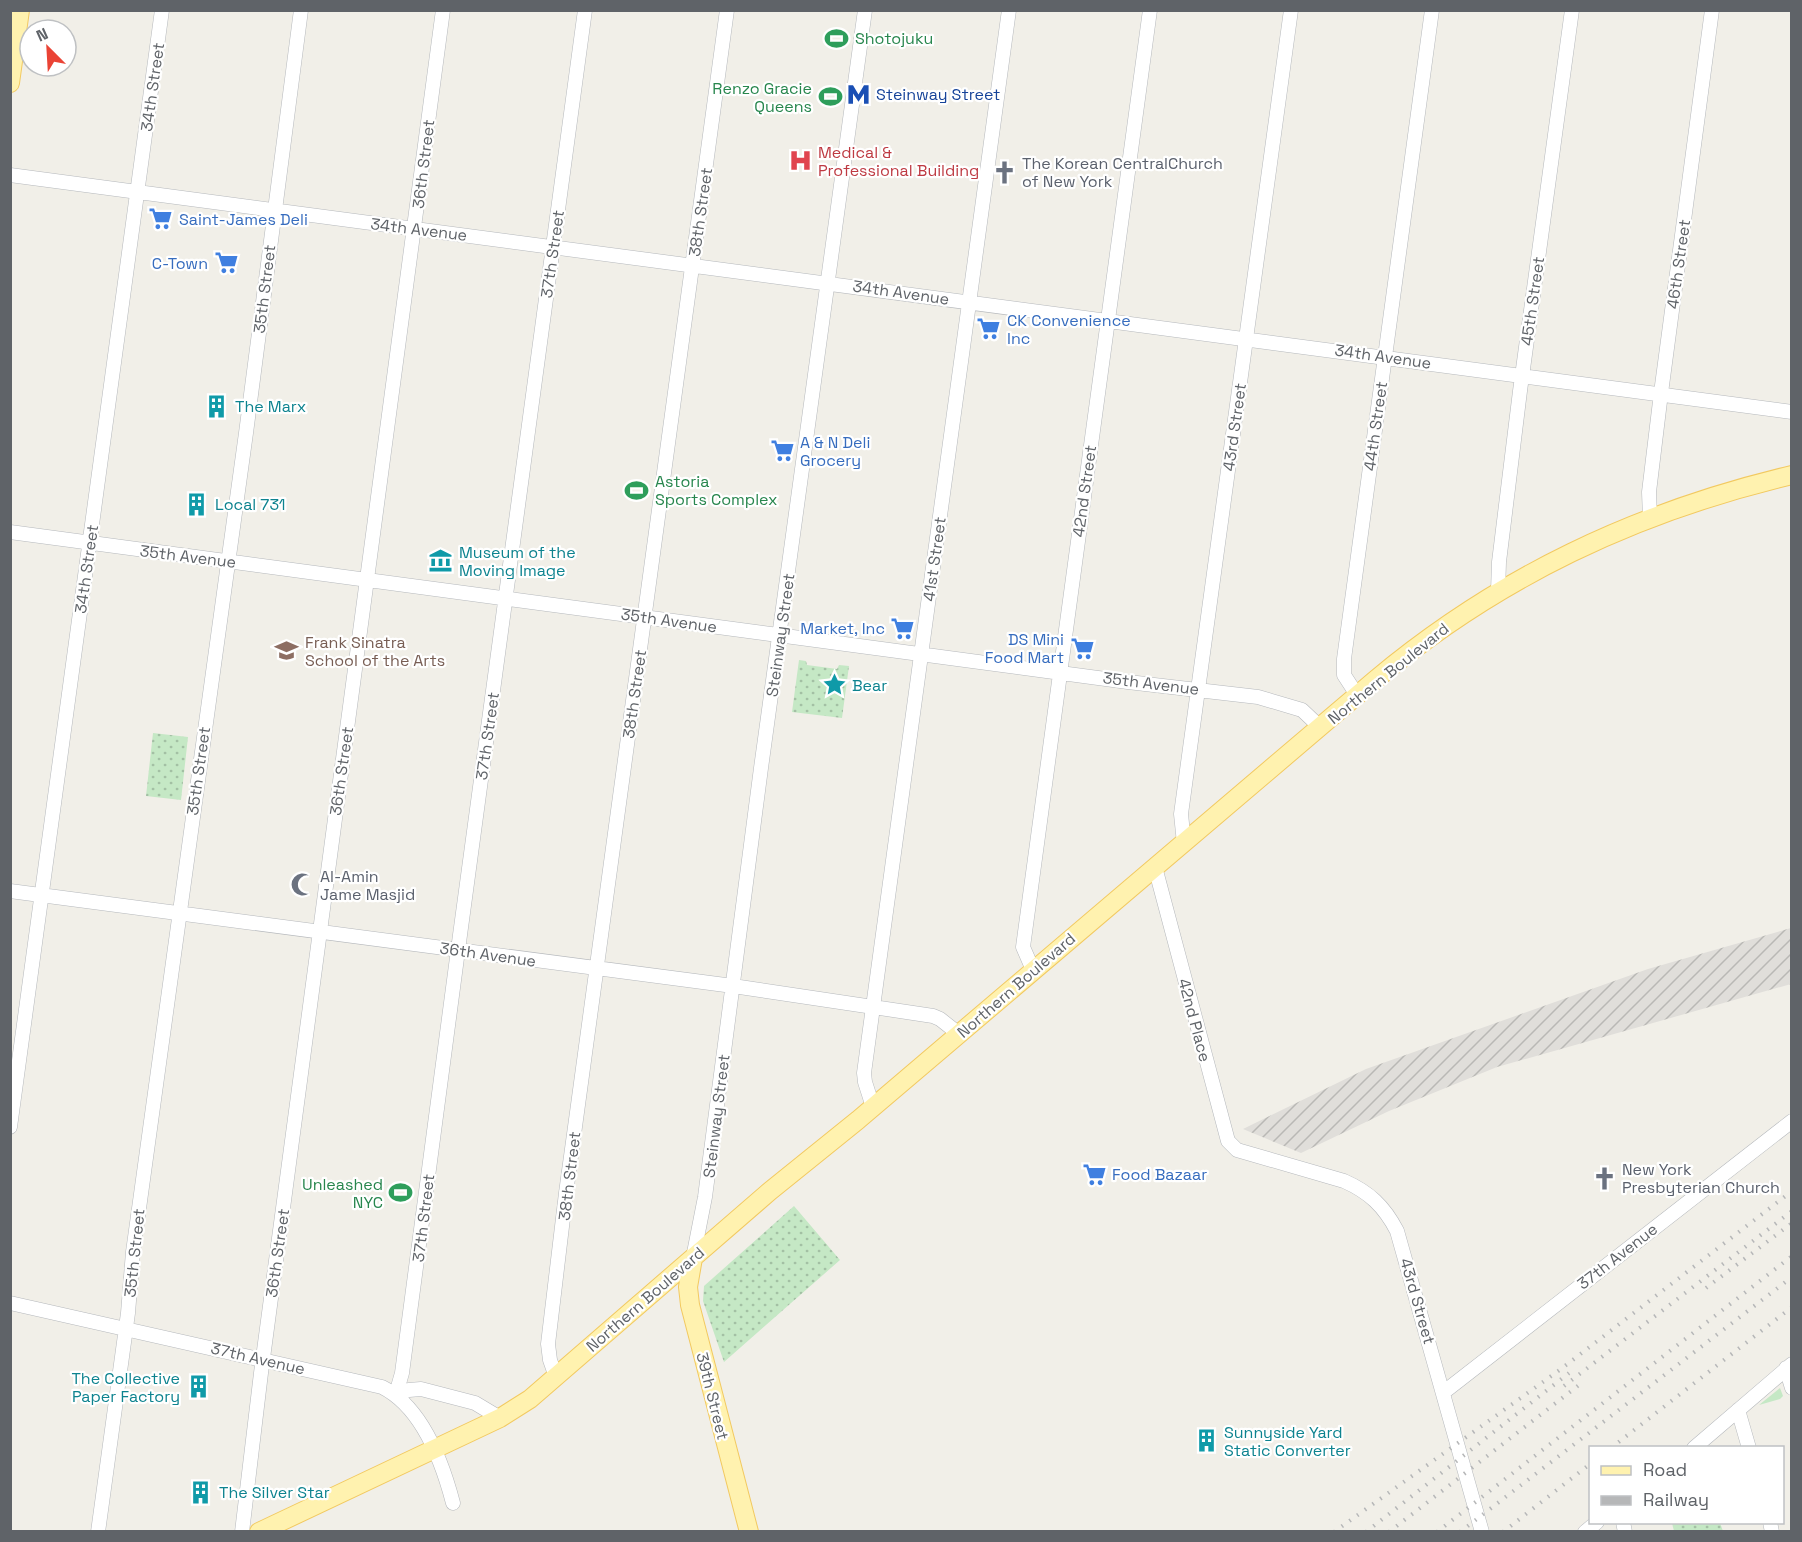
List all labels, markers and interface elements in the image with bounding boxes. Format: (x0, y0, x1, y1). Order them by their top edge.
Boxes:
north arrow (18, 18, 78, 78)
text: N (33, 23, 51, 47)
sports icon: Shotojuku (824, 25, 850, 51)
place label: Shotojuku (855, 28, 933, 49)
street label: 34th Street (136, 41, 169, 133)
place label: Renzo Gracie Queens (712, 78, 812, 117)
metro station icon: Steinway Street (845, 81, 871, 107)
sports icon: Renzo Gracie Queens (817, 84, 843, 110)
place label: Steinway Street (876, 84, 1000, 105)
street label: 36th Street (408, 118, 439, 210)
place label: Medical & Professional Building (818, 142, 979, 181)
hospital icon: Medical & Professional Building (787, 148, 813, 174)
place label: The Korean CentralChurch of New York (1022, 153, 1223, 192)
church icon: The Korean CentralChurch of New York (991, 159, 1017, 185)
street label: 38th Street (684, 166, 717, 258)
supermarket icon: Saint-James Deli (148, 206, 174, 232)
place label: Saint-James Deli (179, 209, 308, 230)
street label: 37th Street (536, 209, 569, 300)
street label: 34th Avenue (369, 213, 468, 246)
street label: 46th Street (1662, 218, 1695, 310)
street label: 35th Street (249, 243, 280, 335)
supermarket icon: C-Town (213, 250, 239, 276)
place label: C-Town (152, 253, 208, 274)
street label: 45th Street (1516, 255, 1549, 347)
street label: 34th Avenue (851, 275, 951, 310)
place label: CK Convenience Inc (1007, 310, 1131, 349)
supermarket icon: CK Convenience Inc (976, 316, 1002, 342)
street label: 34th Avenue (1333, 339, 1433, 374)
street label: 44th Street (1359, 380, 1392, 472)
street label: 43rd Street (1218, 382, 1251, 472)
building icon: The Marx (204, 393, 230, 419)
place label: The Marx (235, 396, 306, 417)
place label: A & N Deli Grocery (800, 432, 870, 471)
supermarket icon: A & N Deli Grocery (769, 438, 795, 464)
street label: 42nd Street (1068, 444, 1101, 538)
place label: Astoria Sports Complex (655, 471, 778, 510)
sports icon: Astoria Sports Complex (624, 477, 650, 503)
building icon: Local 731 (184, 491, 210, 517)
place label: Local 731 (215, 494, 286, 515)
street label: 41st Street (918, 516, 951, 603)
street label: 34th Street (70, 523, 103, 615)
street label: 35th Avenue (139, 540, 237, 573)
place label: Museum of the Moving Image (459, 542, 576, 581)
museum icon: Museum of the Moving Image (428, 548, 454, 574)
street label: Steinway Street (761, 572, 800, 698)
street label: 35th Avenue (620, 603, 718, 638)
supermarket icon: Market, Inc (890, 615, 916, 641)
place label: Market, Inc (800, 618, 885, 639)
street label: Northern Boulevard (1323, 618, 1453, 729)
place label: DS Mini Food Mart (985, 629, 1064, 668)
place label: Frank Sinatra School of the Arts (305, 632, 445, 671)
supermarket icon: DS Mini Food Mart (1069, 635, 1095, 661)
school or university icon: Frank Sinatra School of the Arts (274, 638, 300, 664)
street label: 38th Street (618, 648, 651, 740)
street label: 35th Avenue (1102, 667, 1200, 700)
place icon: Bear (821, 672, 847, 698)
place label: Bear (852, 675, 887, 696)
street label: 37th Street (471, 691, 504, 782)
street label: 35th Street (182, 725, 215, 817)
street label: 36th Street (325, 725, 358, 817)
place label: Al-Amin Jame Masjid (320, 866, 415, 905)
mosque icon: Al-Amin Jame Masjid (289, 872, 315, 898)
street label: Northern Boulevard (953, 928, 1080, 1043)
street label: 36th Avenue (438, 937, 537, 972)
street label: 42nd Place (1173, 976, 1216, 1064)
street label: Steinway Street (698, 1053, 735, 1179)
street label: 38th Street (554, 1130, 585, 1222)
place label: New York Presbyterian Church (1622, 1159, 1780, 1198)
supermarket icon: Food Bazaar (1081, 1161, 1107, 1187)
place label: Food Bazaar (1112, 1164, 1207, 1185)
church icon: New York Presbyterian Church (1591, 1165, 1617, 1191)
street label: 37th Street (408, 1173, 439, 1263)
place label: Unleashed NYC (302, 1174, 383, 1213)
sports icon: Unleashed NYC (388, 1180, 414, 1206)
street label: 35th Street (119, 1207, 150, 1299)
street label: 36th Street (261, 1207, 294, 1299)
street label: 37th Avenue (1573, 1218, 1662, 1294)
street label: Northern Boulevard (582, 1242, 709, 1357)
street label: 43rd Street (1395, 1256, 1440, 1347)
street label: 37th Avenue (209, 1337, 307, 1380)
street label: 39th Street (691, 1350, 734, 1442)
place label: The Collective Paper Factory (71, 1368, 180, 1407)
building icon: The Collective Paper Factory (185, 1374, 211, 1400)
place label: Sunnyside Yard Static Converter (1224, 1422, 1351, 1461)
building icon: Sunnyside Yard Static Converter (1193, 1428, 1219, 1454)
legend (1589, 1446, 1784, 1524)
text: Road (1643, 1458, 1687, 1481)
building icon: The Silver Star (188, 1479, 214, 1505)
place label: The Silver Star (219, 1482, 330, 1503)
text: Railway (1643, 1488, 1709, 1511)

